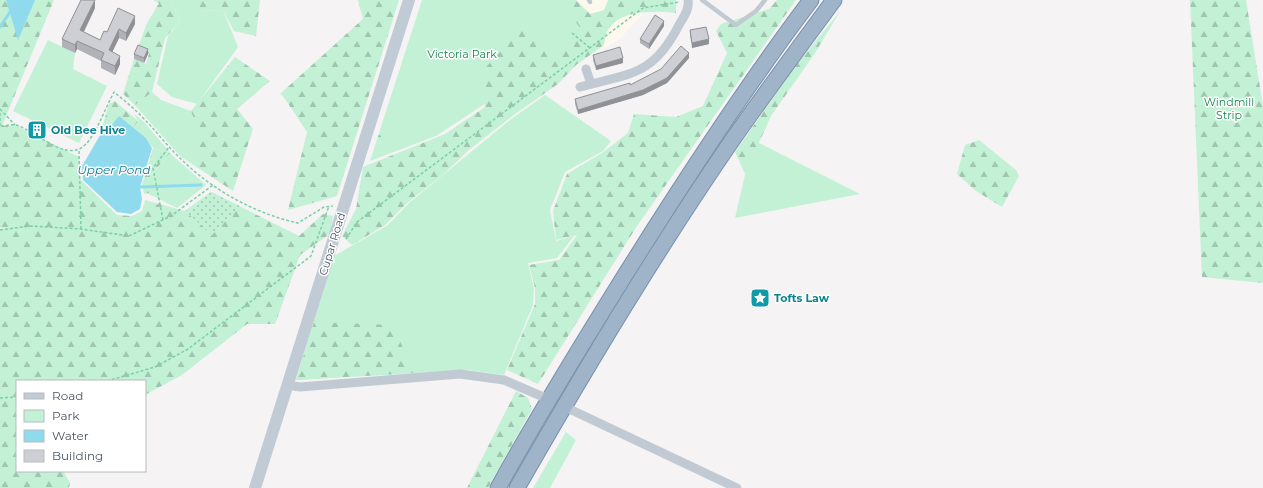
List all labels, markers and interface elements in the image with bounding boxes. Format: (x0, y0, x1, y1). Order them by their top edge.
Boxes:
park label: Victoria Park (427, 47, 497, 61)
park label: Windmill Strip (1204, 95, 1254, 122)
building icon: Old Bee Hive (26, 119, 48, 141)
place label: Old Bee Hive (51, 123, 125, 137)
water label: Upper Pond (78, 162, 151, 177)
street label: Cupar Road (316, 211, 348, 277)
place icon: Tofts Law (749, 287, 771, 309)
place label: Tofts Law (774, 291, 830, 305)
legend (16, 380, 146, 472)
text: Road (52, 388, 83, 403)
text: Park (52, 408, 80, 423)
text: Water (52, 428, 89, 443)
text: Building (52, 448, 103, 463)

